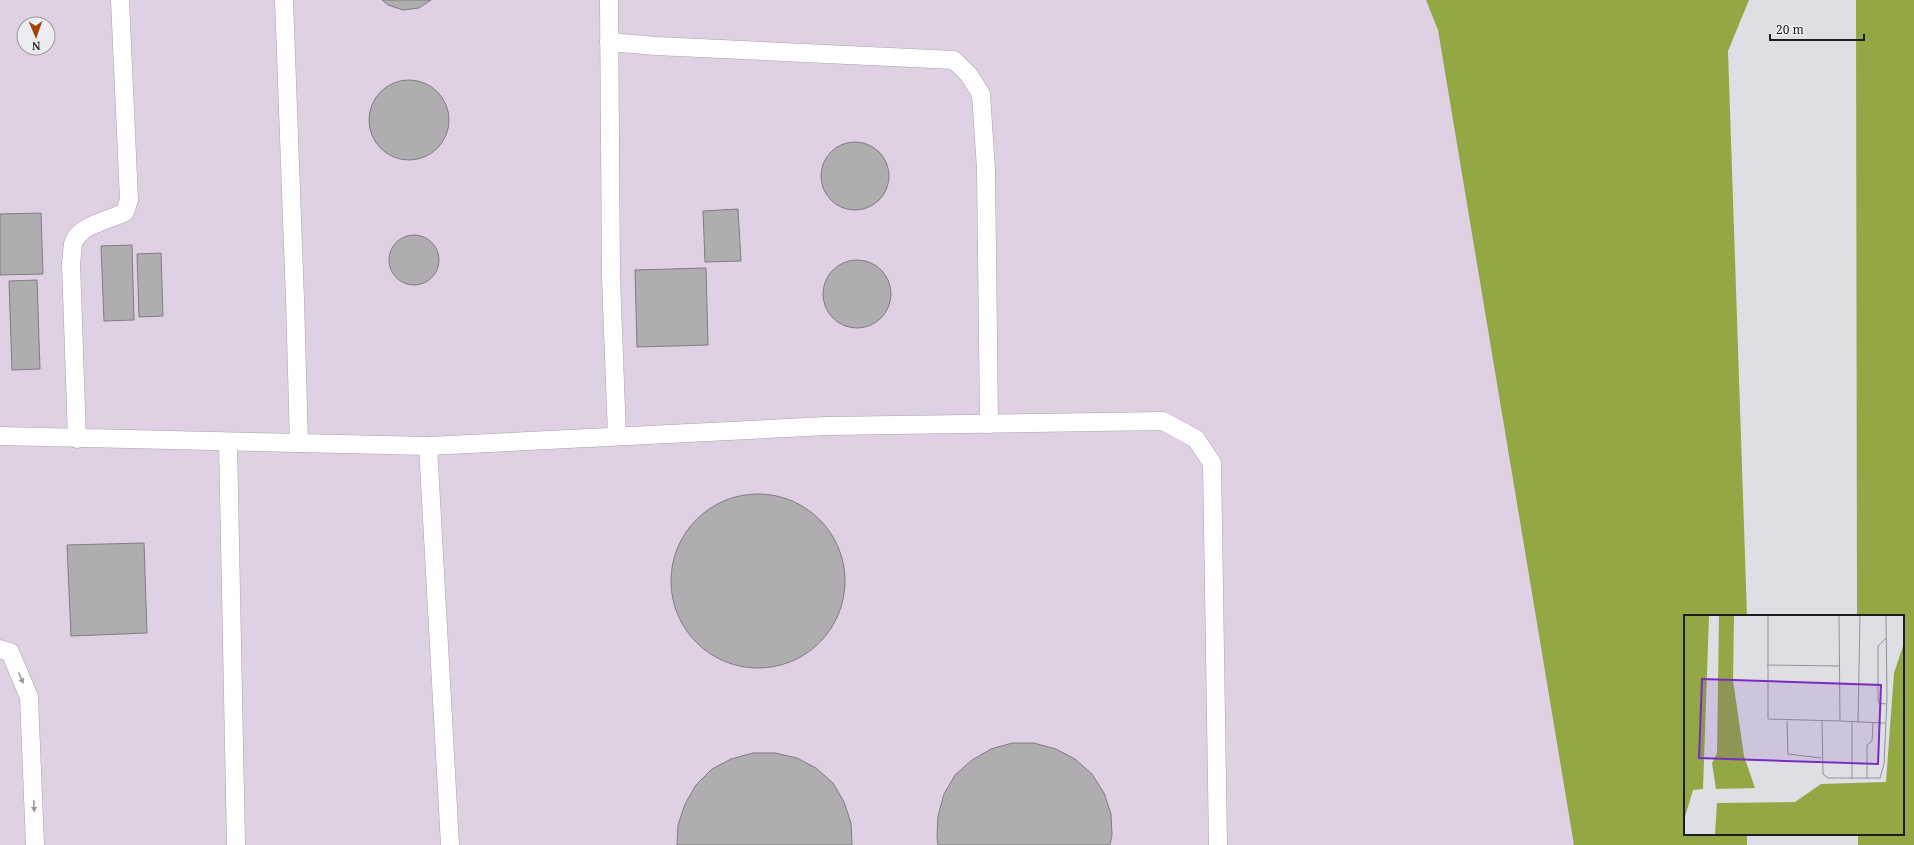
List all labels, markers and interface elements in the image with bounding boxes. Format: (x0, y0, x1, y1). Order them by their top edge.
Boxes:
north arrow (16, 16, 56, 56)
scale bar (1770, 16, 1864, 42)
text: 20 m (1776, 21, 1804, 38)
text: N (31, 39, 41, 54)
inset map (1684, 615, 1904, 835)
one-way arrow (19, 673, 25, 685)
one-way arrow (30, 800, 37, 812)

